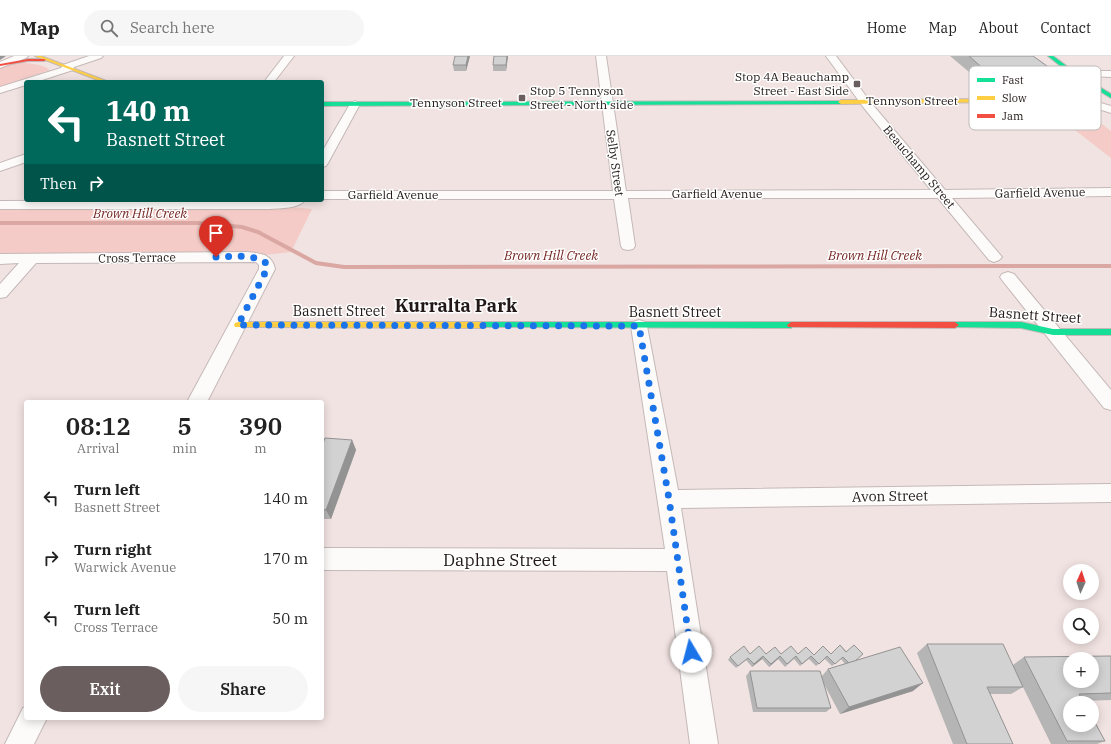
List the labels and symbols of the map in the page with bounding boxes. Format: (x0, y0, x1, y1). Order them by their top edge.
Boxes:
legend (969, 66, 1101, 130)
place label: Stop 4A Beauchamp Street - East Side (735, 69, 849, 98)
text: Fast (1002, 73, 1024, 87)
marker: Stop 4A Beauchamp Street - East Side (852, 79, 862, 89)
place label: Stop 5 Tennyson Street - North side (530, 83, 633, 112)
text: Slow (1002, 91, 1027, 105)
marker: Stop 5 Tennyson Street - North side (517, 93, 527, 103)
street label: Tennyson Street (866, 93, 958, 108)
street label: Tennyson Street (410, 95, 502, 110)
text: Jam (1002, 109, 1024, 123)
street label: Beauchamp Street (880, 122, 959, 211)
street label: Selby Street (603, 129, 628, 197)
street label: Garfield Avenue (995, 184, 1085, 201)
street label: Garfield Avenue (672, 186, 762, 201)
street label: Garfield Avenue (348, 187, 438, 202)
water label: Brown Hill Creek (92, 205, 187, 222)
pin (199, 216, 233, 257)
water label: Brown Hill Creek (503, 247, 598, 264)
water label: Brown Hill Creek (827, 247, 922, 264)
street label: Cross Terrace (98, 249, 176, 266)
district label: Kurralta Park (395, 294, 518, 317)
street label: Basnett Street (293, 302, 385, 320)
street label: Basnett Street (629, 303, 721, 321)
street label: Basnett Street (988, 303, 1082, 327)
street label: Avon Street (852, 486, 928, 506)
street label: Daphne Street (443, 549, 557, 571)
north arrow (1063, 564, 1099, 600)
position arrow (670, 631, 712, 673)

